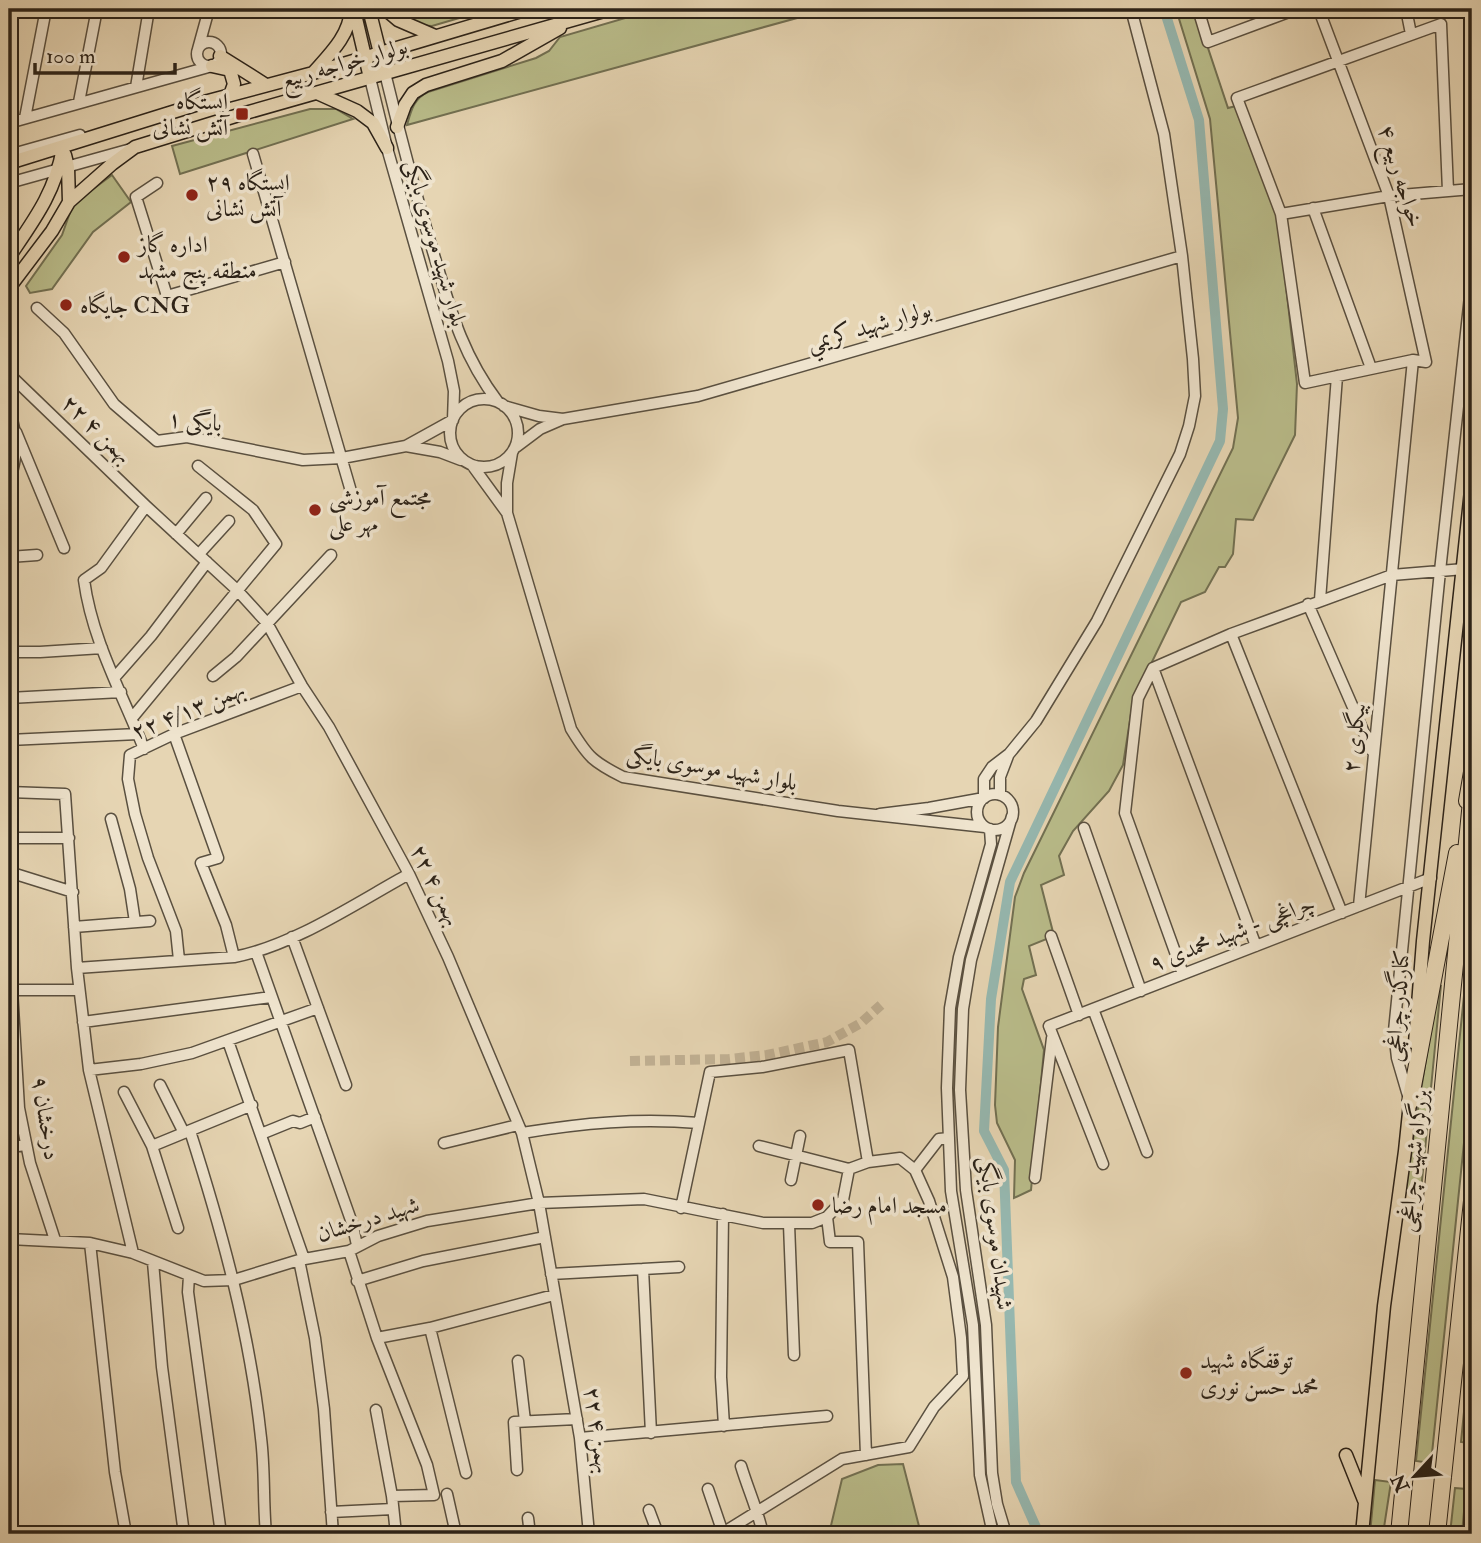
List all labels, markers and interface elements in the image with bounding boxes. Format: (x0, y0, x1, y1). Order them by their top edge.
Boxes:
street label: بولوار خواجه ربیع (277, 31, 412, 101)
scale bar (35, 32, 175, 76)
text: 100 m (46, 43, 96, 70)
place label: ایستگاه آتش نشانی (153, 87, 231, 143)
marker: ایستگاه آتش نشانی (234, 106, 250, 122)
street label: خواجه ربیع ۴ (1366, 121, 1430, 233)
street label: بلوار شهید موسوی بایگی (397, 156, 474, 330)
place label: ایستگاه ۲۹ آتش نشانی (206, 168, 290, 224)
marker: ایستگاه ۲۹ آتش نشانی (184, 187, 200, 203)
place label: اداره گاز منطقه پنج مشهد (136, 230, 257, 291)
marker: اداره گاز منطقه پنج مشهد (116, 249, 132, 265)
place label: جایگاه CNG (80, 291, 190, 320)
street label: بولوار شهيد كريمي (804, 294, 936, 364)
marker: جایگاه CNG (58, 297, 74, 313)
street label: ۲۲ بهمن ۴ (55, 388, 138, 470)
street label: بایگی ۱ (167, 404, 223, 439)
place label: مجتمع آموزشی مهر علی (329, 483, 431, 541)
marker: مجتمع آموزشی مهر علی (307, 502, 323, 518)
street label: ۲۲ بهمن ۴/۱۳ (127, 674, 249, 747)
street label: بیگلری ۲ (1336, 702, 1372, 774)
street label: بلوار شهید موسوی بایگی (624, 739, 800, 798)
street label: ۲۲ بهمن ۴ (403, 840, 468, 931)
street label: ۹ چراغچی - شهید محمدی (1145, 888, 1319, 979)
street label: کنارگذر چراغچی (1376, 949, 1417, 1063)
street label: درخشان ۹ (25, 1074, 67, 1162)
street label: بزرگراه شهید چراغچی (1390, 1088, 1436, 1234)
street label: شهیدان موسوی بایگی (971, 1155, 1020, 1311)
street label: شهید درخشان (313, 1190, 423, 1248)
place label: مسجد امام رضا (832, 1191, 947, 1225)
marker: مسجد امام رضا (810, 1197, 826, 1213)
place label: توقفگاه شهید محمد حسن نوری (1200, 1346, 1319, 1402)
marker: توقفگاه شهید محمد حسن نوری (1178, 1365, 1194, 1381)
street label: ۲۲ بهمن ۴ (577, 1385, 618, 1475)
north arrow (1380, 1442, 1450, 1512)
text: N (1386, 1469, 1416, 1497)

